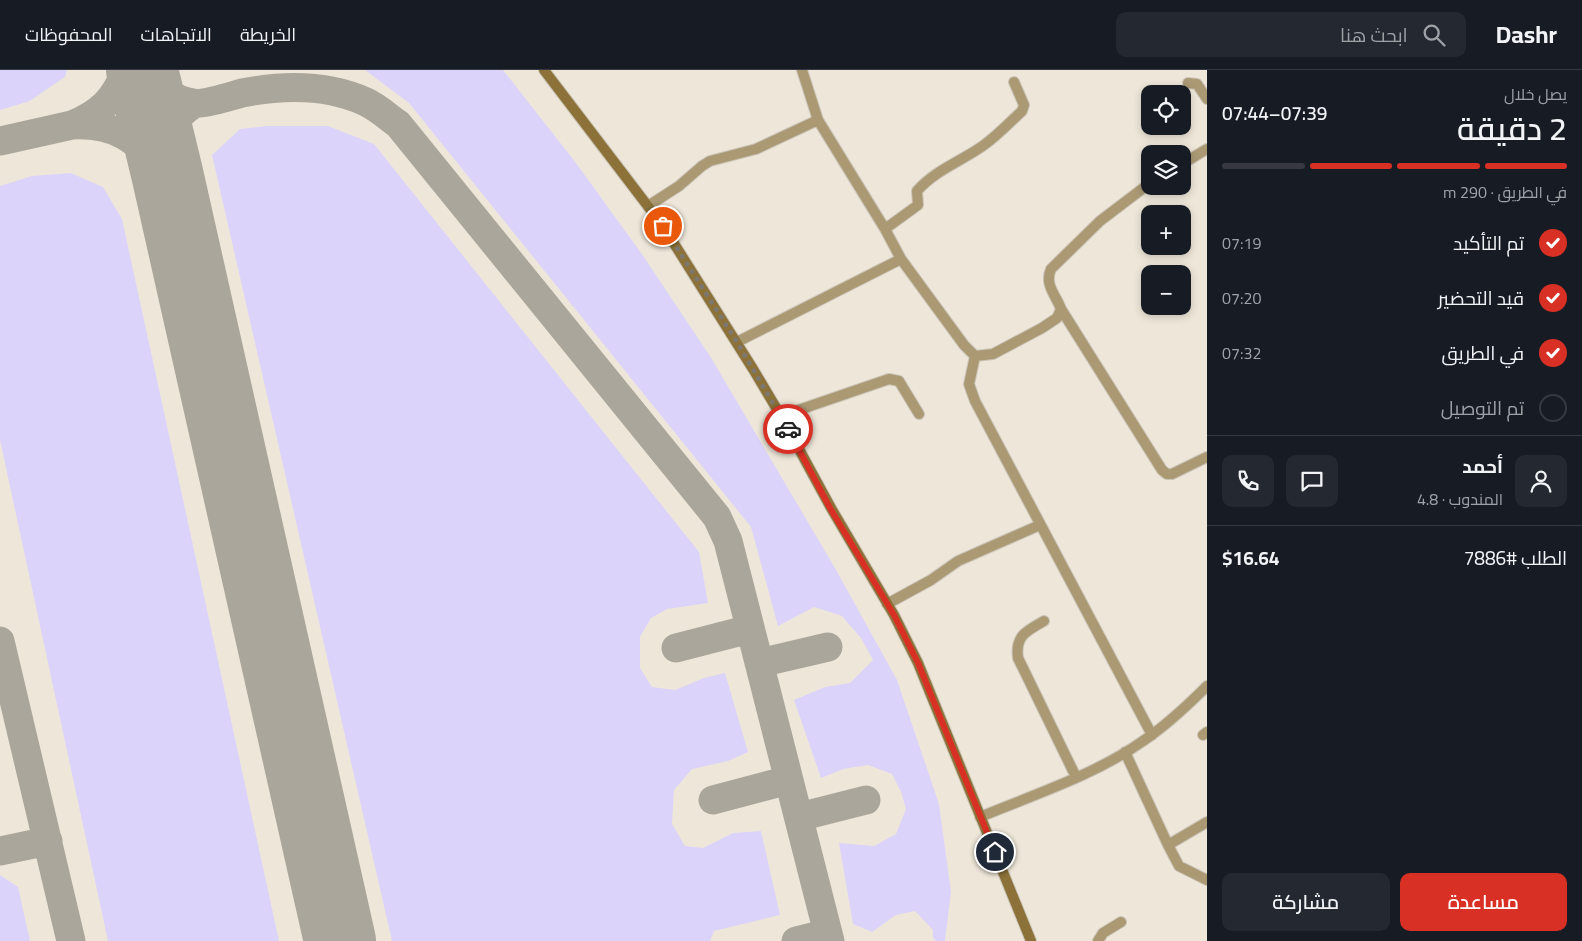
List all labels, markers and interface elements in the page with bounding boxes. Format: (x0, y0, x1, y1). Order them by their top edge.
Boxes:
search box (1116, 12, 1466, 57)
text: Dashr (1496, 12, 1557, 57)
text: ابحث هنا (1340, 17, 1408, 53)
text: المحفوظات (25, 18, 113, 51)
text: الاتجاهات (141, 18, 212, 51)
text: الخريطة (240, 18, 296, 51)
icon: search (1420, 21, 1448, 49)
text: يصل خلال (1504, 79, 1567, 109)
map controls (1141, 85, 1191, 315)
button: locate (1141, 85, 1191, 135)
text: 07:39–07:44 (1222, 95, 1327, 131)
text: 2 دقيقة (1457, 98, 1567, 158)
button: layers (1141, 145, 1191, 195)
text: في الطريق · 290 m (1443, 177, 1567, 207)
pin (642, 205, 684, 247)
button: + (1141, 205, 1191, 255)
icon: bag (649, 212, 677, 240)
text: تم التأكيد (1453, 225, 1524, 261)
text: 07:19 (1222, 228, 1261, 258)
icon: check (1539, 229, 1567, 257)
button: − (1141, 265, 1191, 315)
text: قيد التحضير (1438, 280, 1524, 316)
text: 07:20 (1222, 283, 1261, 313)
icon: check (1539, 284, 1567, 312)
text: في الطريق (1441, 335, 1524, 371)
text: 07:32 (1222, 338, 1261, 368)
icon: check (1539, 339, 1567, 367)
text: تم التوصيل (1441, 390, 1524, 426)
courier (763, 404, 813, 454)
icon: car (774, 415, 802, 443)
text: أحمد (1462, 448, 1503, 484)
button: phone (1222, 455, 1274, 507)
button: chat (1286, 455, 1338, 507)
button: person (1515, 455, 1567, 507)
text: المندوب · 4.8 (1417, 484, 1503, 514)
text: $16.64 (1222, 540, 1279, 576)
text: الطلب #7886 (1464, 540, 1567, 576)
pin (974, 831, 1016, 873)
icon: home (981, 838, 1009, 866)
button: مشاركة (1222, 873, 1390, 931)
button: مساعدة (1400, 873, 1567, 931)

